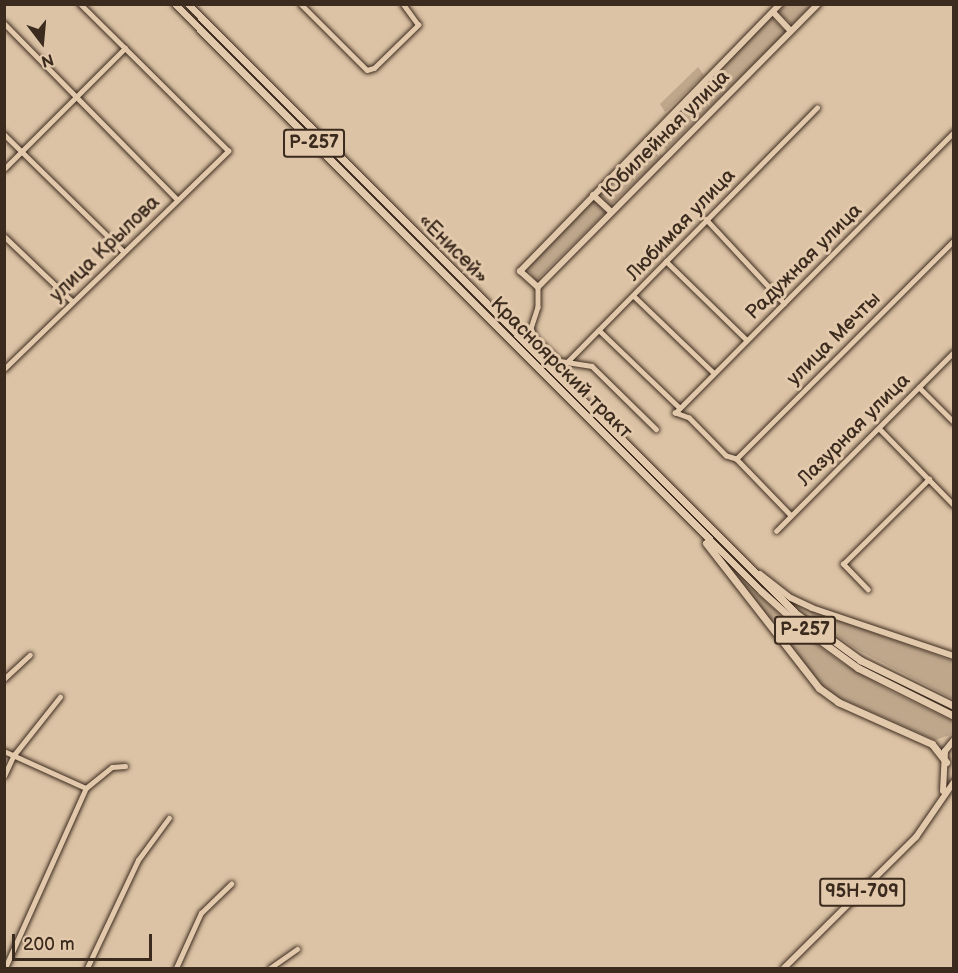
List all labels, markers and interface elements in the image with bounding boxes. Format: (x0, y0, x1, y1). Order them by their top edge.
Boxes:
north arrow (12, 12, 72, 72)
text: N (39, 49, 56, 71)
street label: Юбилейная улица (597, 65, 735, 203)
road number: Р-257 (282, 128, 346, 158)
street label: Любимая улица (621, 164, 741, 286)
street label: улица Крылова (45, 191, 165, 307)
street label: Радужная улица (741, 199, 867, 325)
street label: «Енисей» (413, 209, 493, 289)
street label: улица Мечты (782, 287, 886, 391)
street label: Красноярский тракт (485, 292, 637, 444)
street label: Лазурная улица (793, 369, 915, 491)
road number: Р-257 (774, 615, 836, 645)
road number: 95Н-709 (818, 877, 906, 907)
scale bar (15, 922, 154, 960)
text: 200 m (23, 934, 75, 955)

